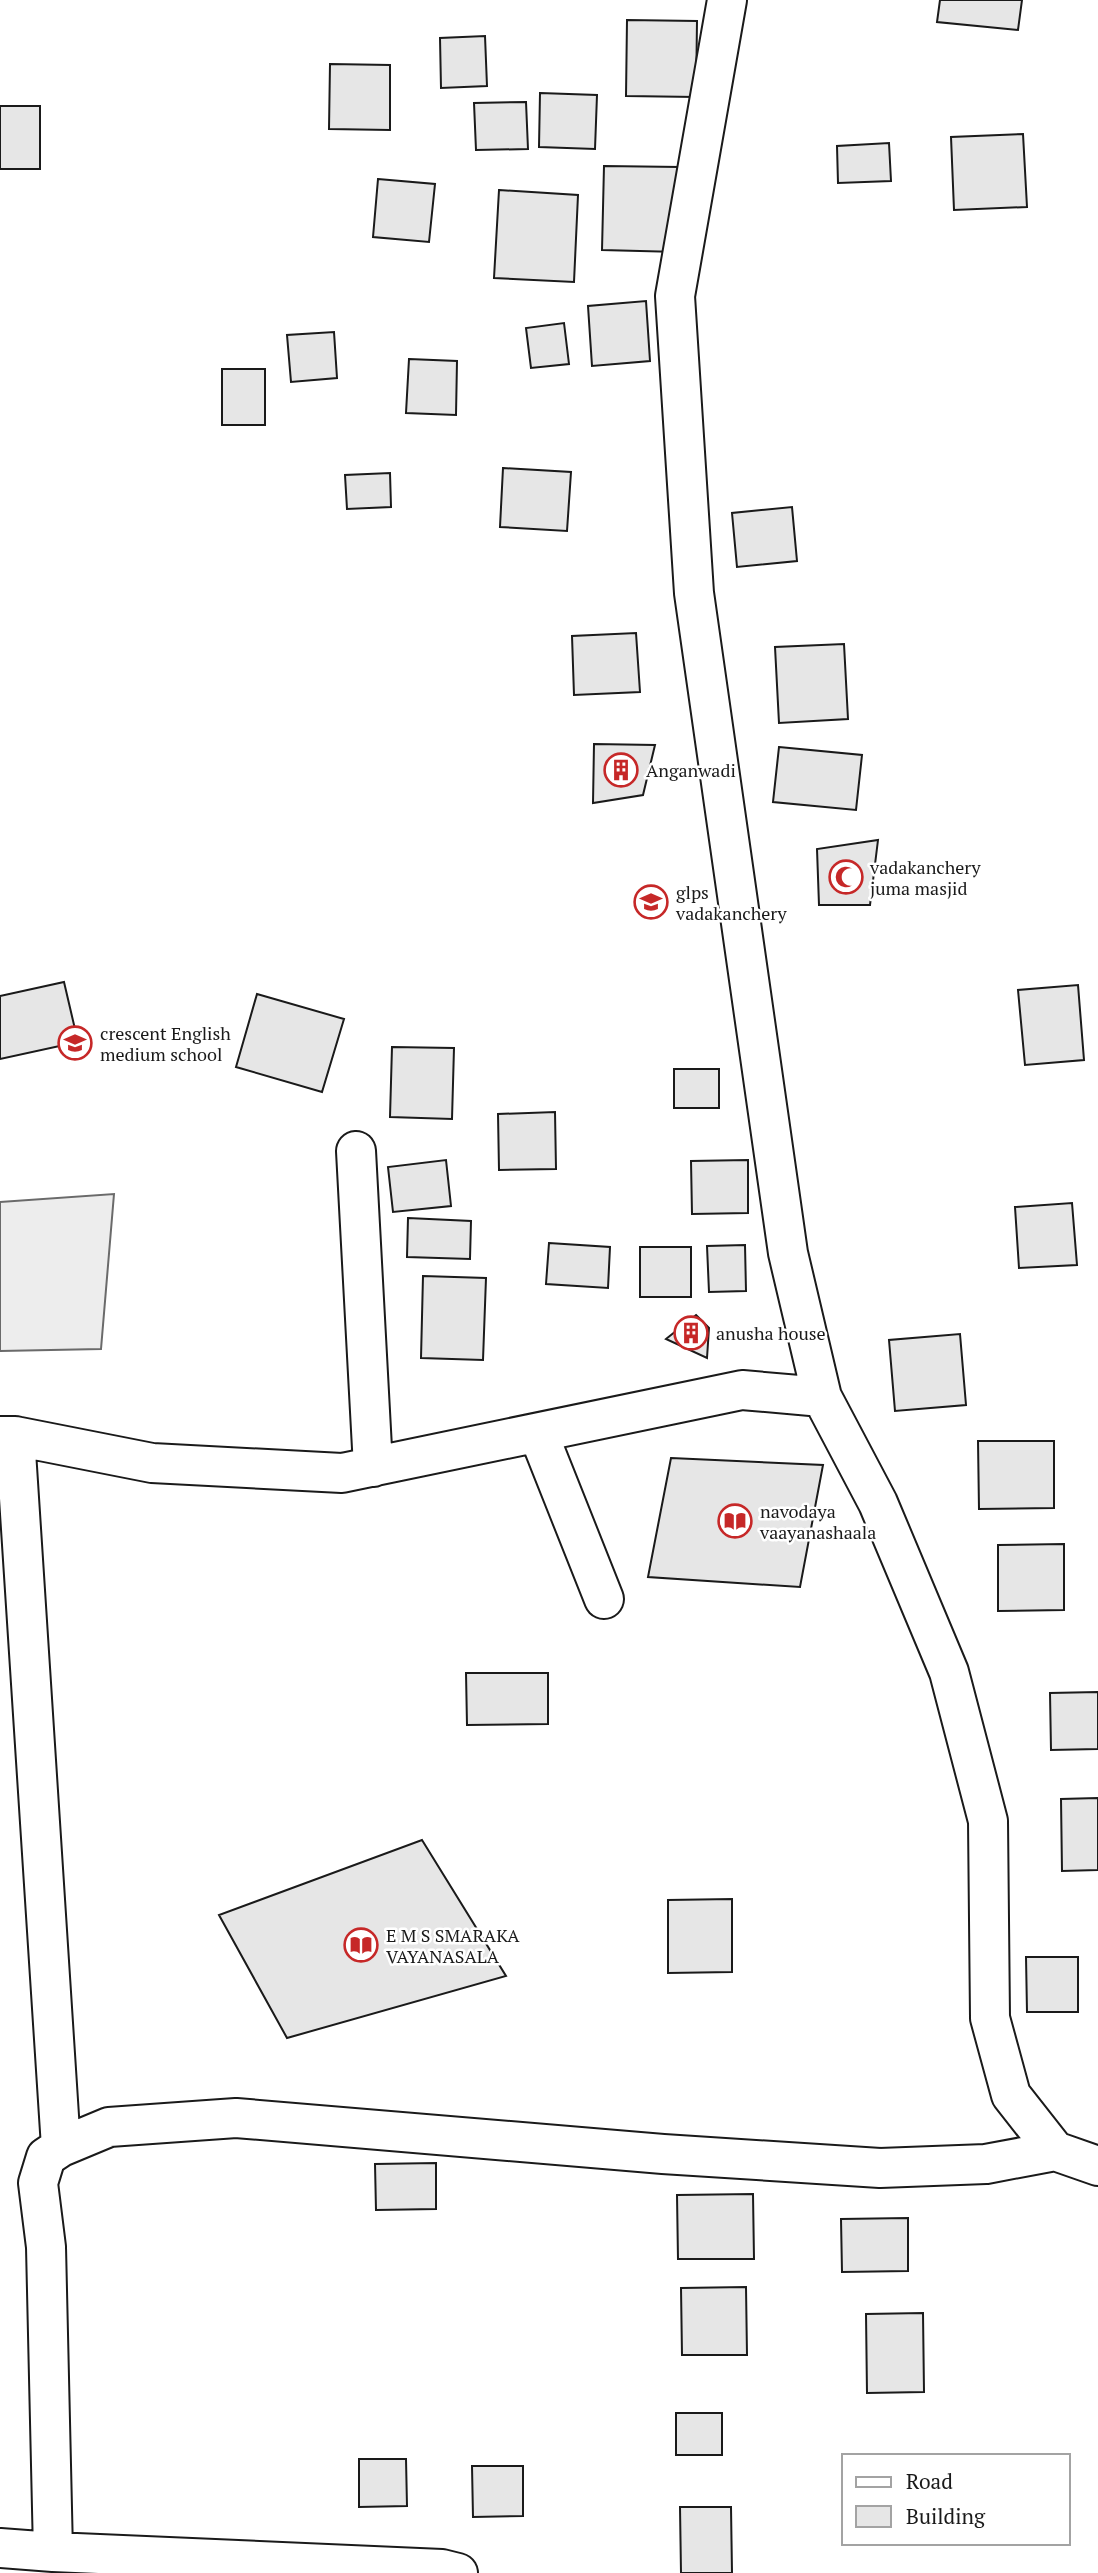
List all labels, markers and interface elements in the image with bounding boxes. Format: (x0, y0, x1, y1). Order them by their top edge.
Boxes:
building icon: Anganwadi (602, 751, 640, 789)
place label: Anganwadi (646, 758, 736, 782)
place label: vadakanchery juma masjid (869, 855, 982, 900)
mosque icon: vadakanchery juma masjid (827, 858, 865, 896)
place label: glps vadakanchery (675, 880, 788, 925)
school or university icon: glps vadakanchery (632, 883, 670, 921)
place label: crescent English medium school (100, 1021, 231, 1066)
school or university icon: crescent English medium school (56, 1024, 94, 1062)
building icon: anusha house (672, 1314, 710, 1352)
place label: anusha house (716, 1321, 826, 1345)
place label: navodaya vaayanashaala (759, 1499, 876, 1544)
library icon: navodaya vaayanashaala (716, 1502, 754, 1540)
place label: E M S SMARAKA VAYANASALA (386, 1923, 520, 1968)
library icon: E M S SMARAKA VAYANASALA (342, 1926, 380, 1964)
legend (842, 2454, 1070, 2545)
text: Road (906, 2467, 953, 2495)
text: Building (906, 2502, 986, 2530)

